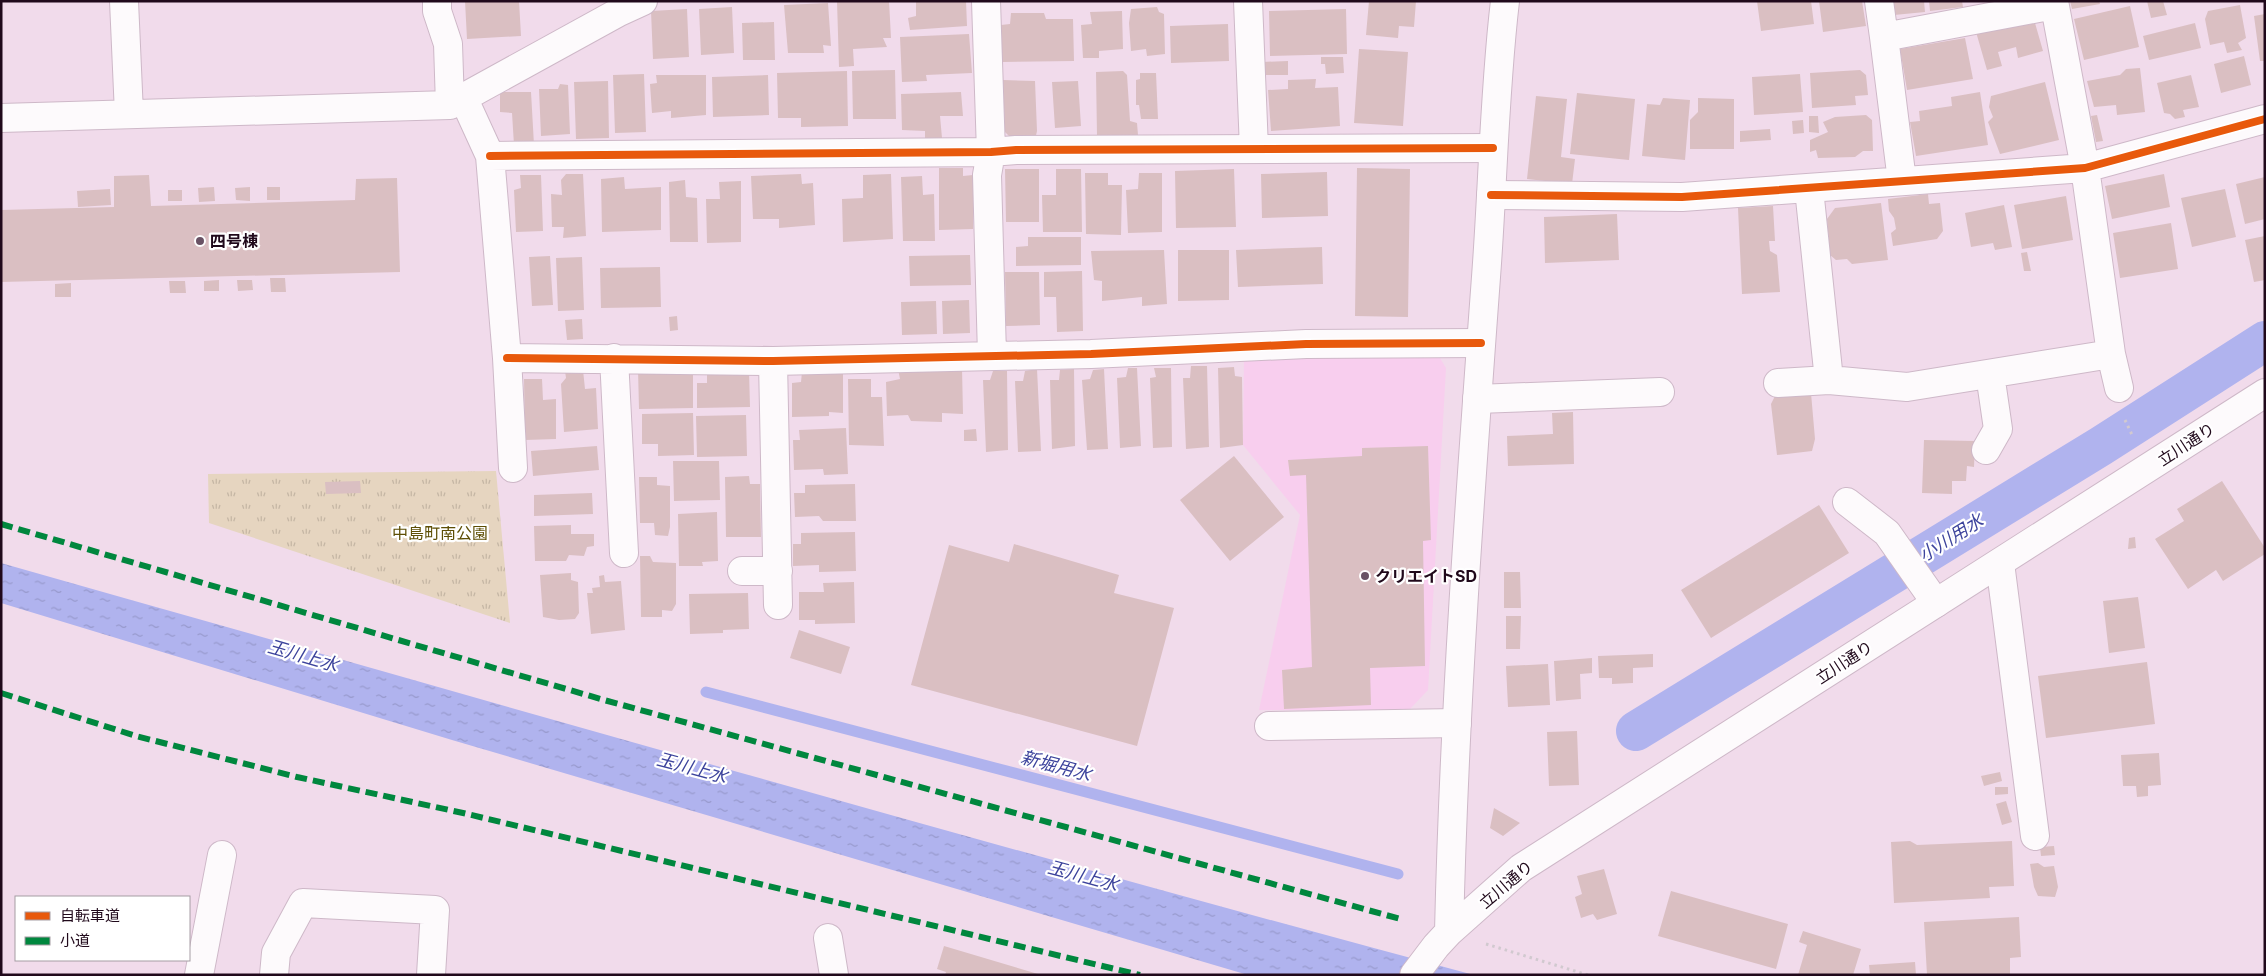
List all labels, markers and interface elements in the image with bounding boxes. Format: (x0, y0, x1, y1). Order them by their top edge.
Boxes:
place label: 四号棟 (210, 231, 258, 251)
marker: 四号棟 (194, 235, 206, 247)
street label: 立川通り (2154, 418, 2218, 470)
water label: 小川用水 (1915, 509, 1989, 566)
park label: 中島町南公園 (392, 523, 488, 543)
place label: クリエイトSD (1375, 566, 1477, 586)
marker: クリエイトSD (1359, 570, 1371, 582)
water label: 玉川上水 (266, 636, 343, 676)
street label: 立川通り (1812, 636, 1876, 688)
water label: 新堀用水 (1019, 746, 1096, 785)
water label: 玉川上水 (655, 748, 732, 787)
water label: 玉川上水 (1046, 856, 1123, 895)
street label: 立川通り (1475, 856, 1537, 912)
legend (15, 896, 190, 961)
text: 自転車道 (60, 906, 120, 925)
text: 小道 (60, 931, 90, 950)

